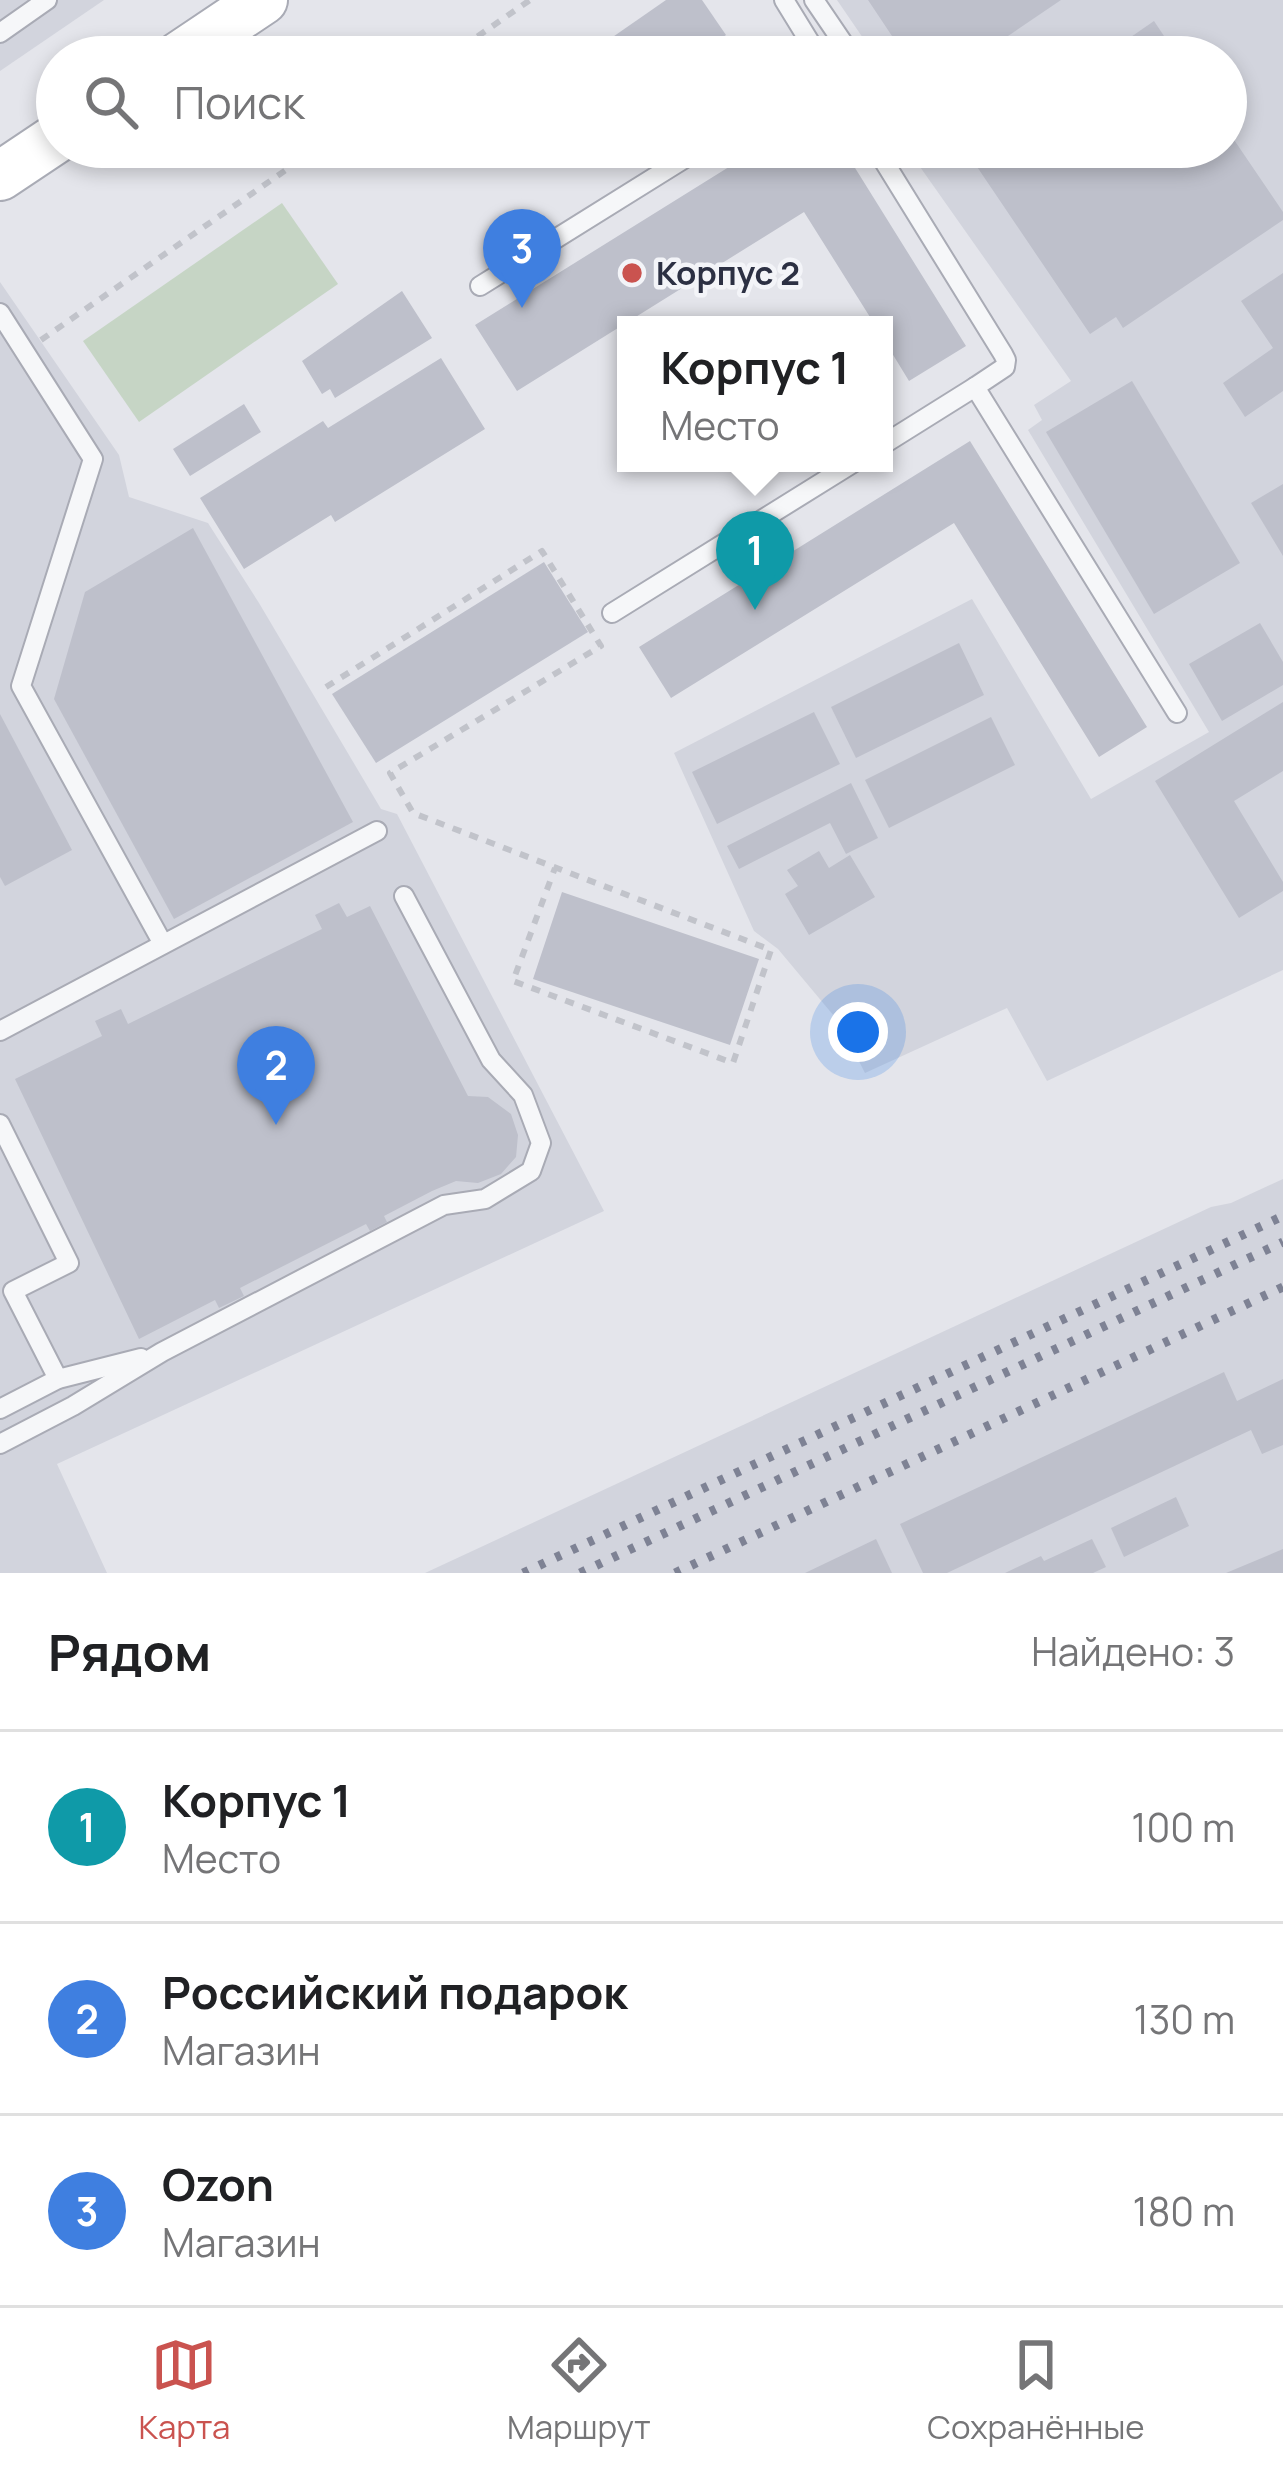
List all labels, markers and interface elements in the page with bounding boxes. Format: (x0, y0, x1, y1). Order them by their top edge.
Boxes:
search box (36, 36, 1247, 168)
icon: search (78, 69, 144, 135)
text: Поиск (174, 71, 305, 133)
pin: 3 (483, 209, 561, 308)
place label: Корпус 2 (656, 250, 800, 295)
marker: Корпус 2 (619, 260, 645, 286)
popup (617, 316, 893, 472)
text: Корпус 1 (660, 336, 850, 398)
text: Место (660, 398, 780, 452)
pin: 1 (716, 511, 794, 610)
your location (828, 1002, 888, 1062)
pin: 2 (237, 1026, 315, 1125)
text: Рядом (48, 1617, 211, 1686)
text: Найдено: 3 (1031, 1624, 1235, 1678)
text: Корпус 1 (162, 1769, 351, 1831)
text: 1 (78, 1800, 96, 1854)
text: 100 m (1131, 1800, 1235, 1854)
text: Место (162, 1831, 281, 1885)
text: Российский подарок (162, 1961, 628, 2023)
text: 2 (75, 1992, 99, 2046)
text: 130 m (1134, 1992, 1235, 2046)
text: Магазин (162, 2023, 320, 2077)
text: Ozon (162, 2153, 274, 2215)
text: 3 (76, 2184, 98, 2238)
text: 180 m (1132, 2184, 1235, 2238)
text: Магазин (162, 2215, 320, 2269)
tab: Карта (138, 2332, 230, 2449)
tab: Маршрут (507, 2332, 651, 2449)
tab: Сохранённые (927, 2332, 1145, 2449)

